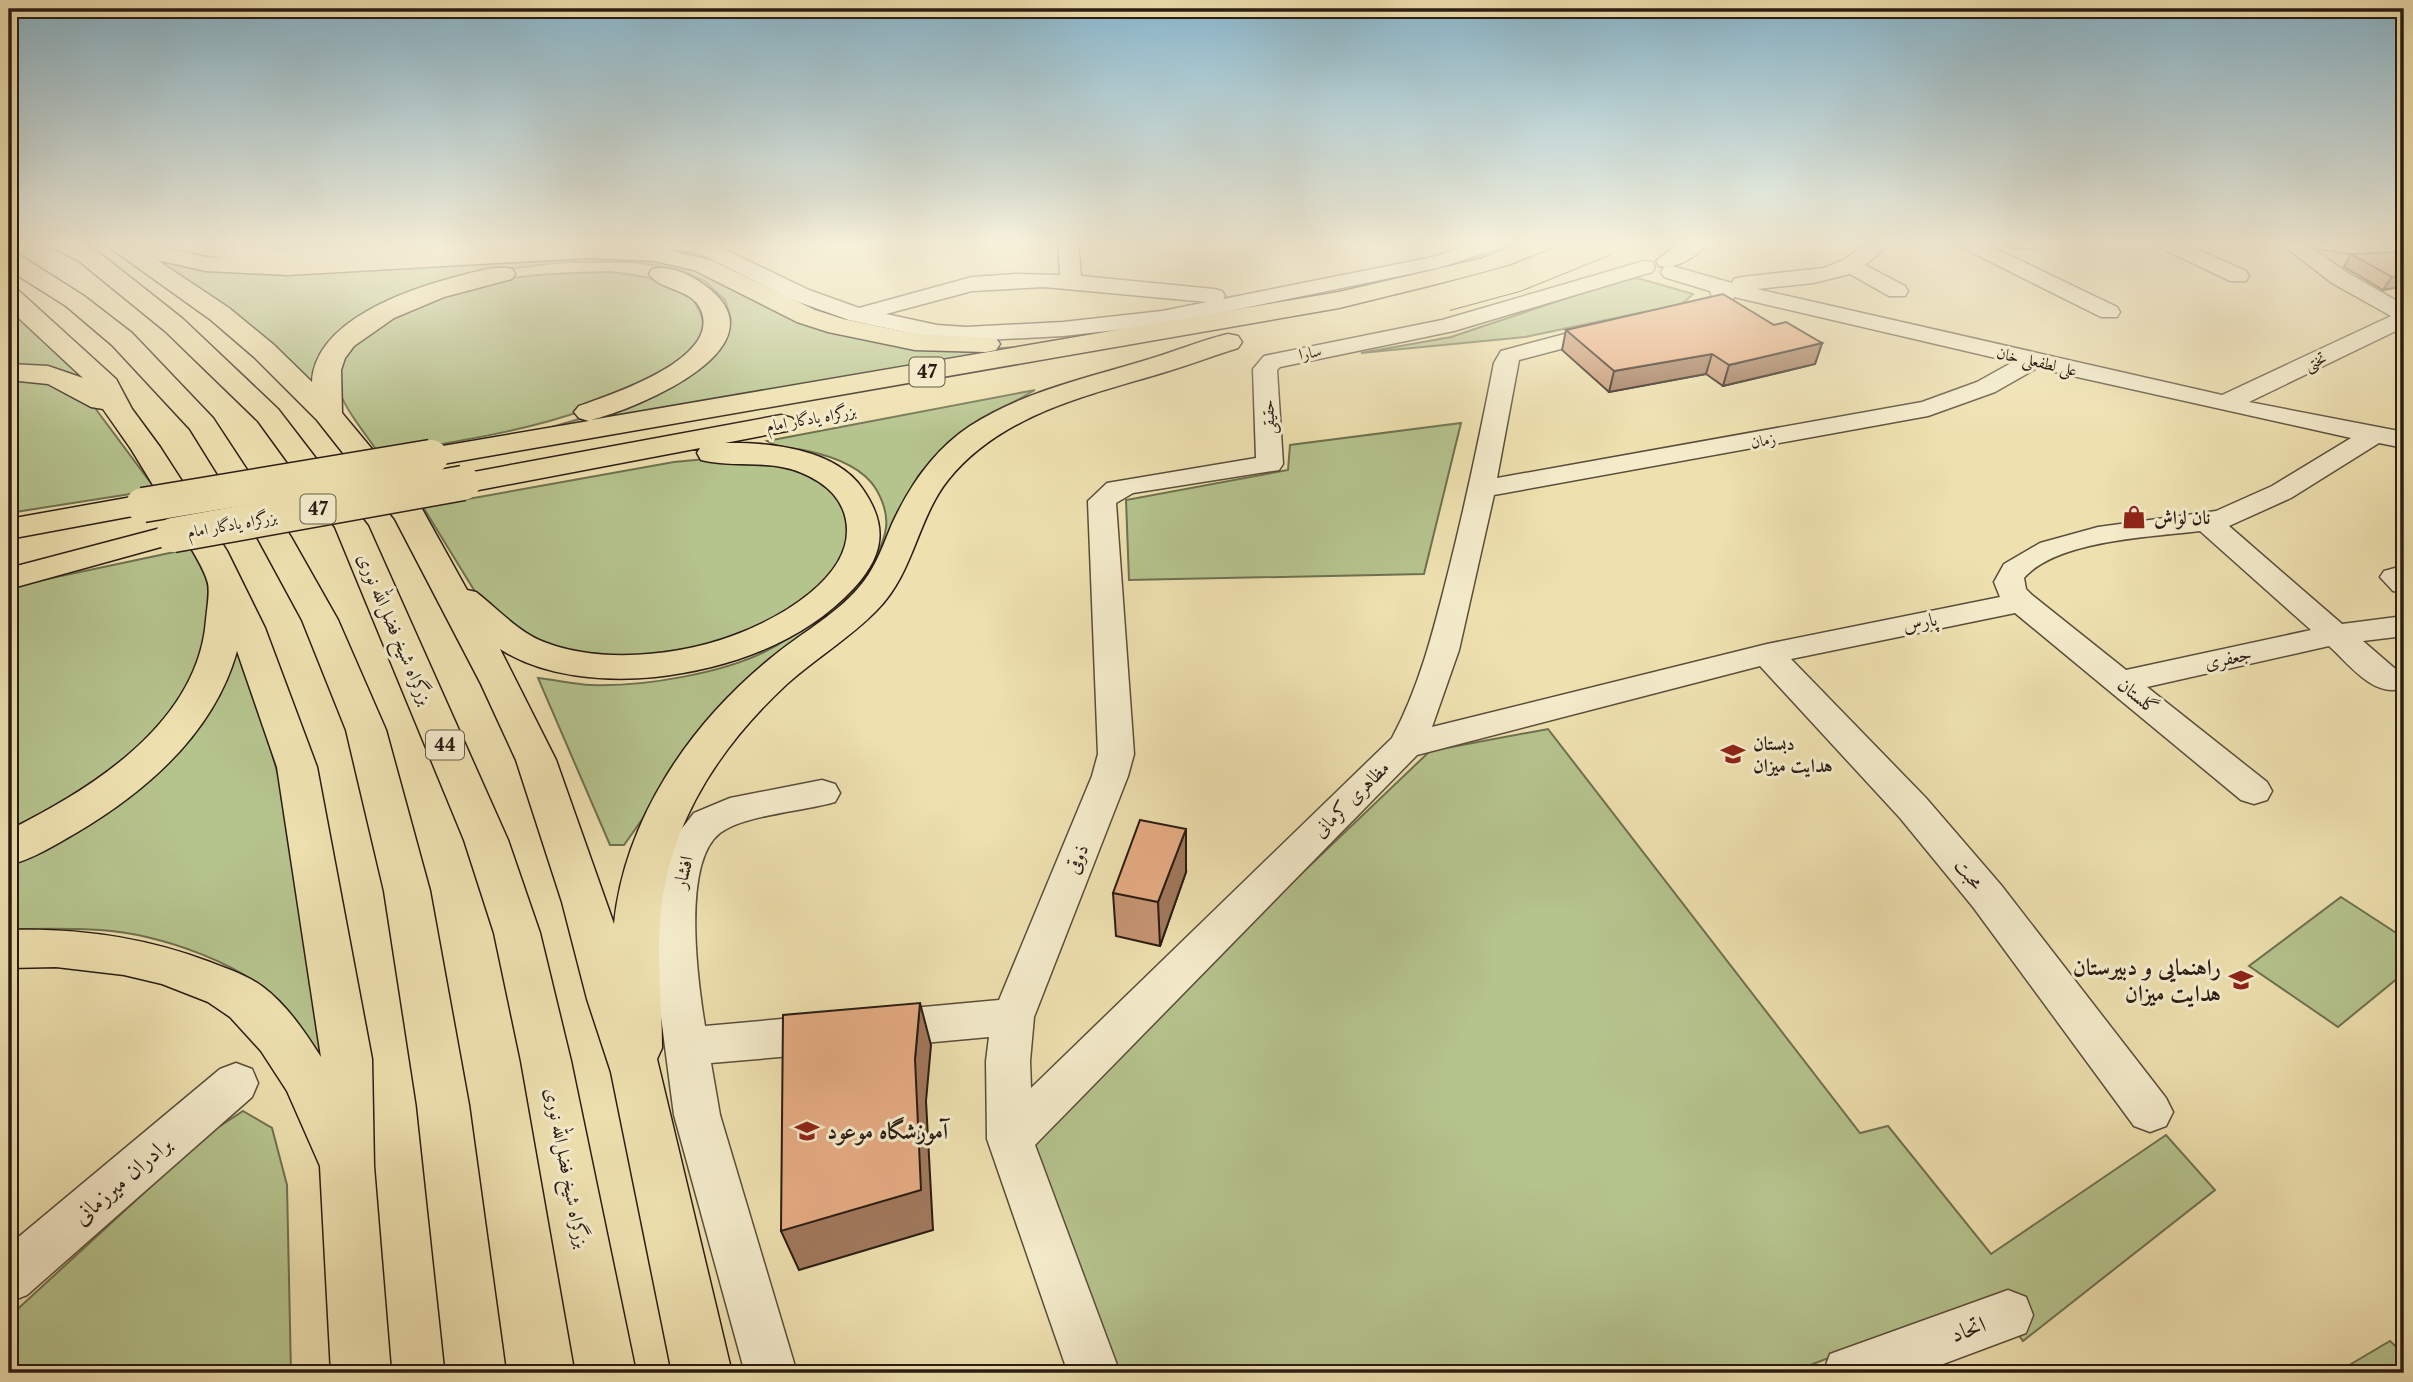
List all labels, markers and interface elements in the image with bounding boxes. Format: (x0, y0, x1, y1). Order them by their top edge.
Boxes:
street label: سارا (1297, 340, 1323, 364)
street label: علی لطفعلی خان (1994, 342, 2079, 382)
street label: تختی (2301, 347, 2330, 377)
road number: 47 (909, 358, 944, 386)
street label: حقیقی (1257, 399, 1281, 435)
street label: بزرگراه یادگار امام (765, 400, 859, 441)
street label: زمان (1749, 428, 1777, 452)
road number: 47 (300, 494, 336, 524)
shop icon: نان لواش (2120, 503, 2148, 531)
street label: بزرگراه یادگار امام (186, 506, 280, 547)
place label: نان لواش (2154, 506, 2211, 530)
street label: بزرگراه شیخ فضل‌الله نوری (347, 548, 440, 711)
street label: پارس (1901, 607, 1941, 639)
street label: جعفری (2202, 642, 2254, 675)
street label: گلستان (2113, 673, 2163, 719)
road number: 44 (426, 730, 464, 760)
place label: دبستان هدایت میزان (1753, 732, 1833, 778)
school or university icon: دبستان هدایت میزان (1719, 740, 1747, 768)
street label: مظاهری کرمانی (1308, 756, 1395, 843)
street label: ذوقی (1061, 841, 1093, 877)
street label: افشار (667, 853, 698, 892)
street label: محبت (1950, 854, 1989, 894)
place label: راهنمایی و دبیرستان هدایت میزان (2073, 953, 2221, 1008)
school or university icon: راهنمایی و دبیرستان هدایت میزان (2227, 966, 2255, 994)
street label: بزرگراه شیخ فضل‌الله نوری (534, 1085, 597, 1252)
place label: آموزشگاه موعود (827, 1116, 951, 1146)
school or university icon: آموزشگاه موعود (793, 1117, 821, 1145)
street label: برادران میرزمانی (67, 1130, 177, 1230)
street label: اتحاد (1947, 1310, 1989, 1348)

